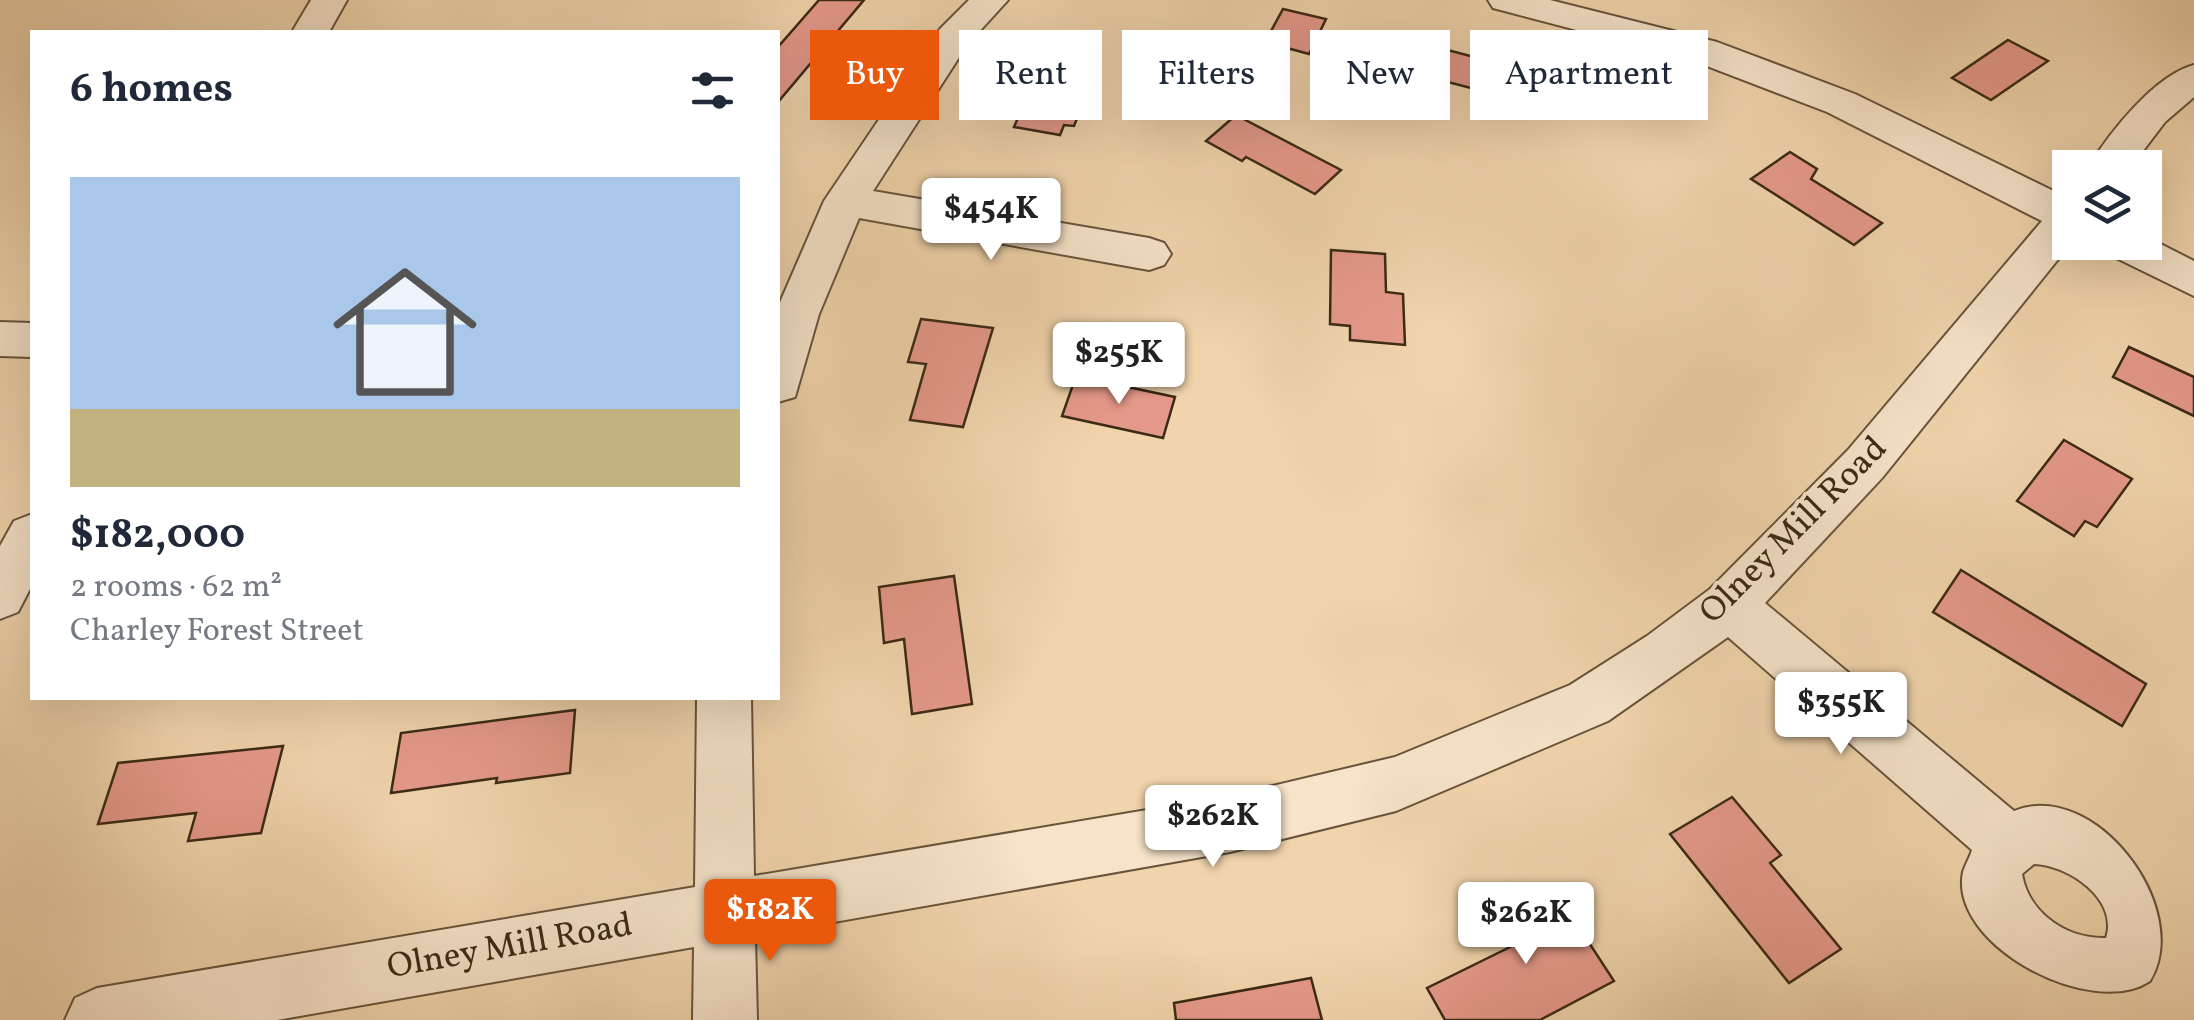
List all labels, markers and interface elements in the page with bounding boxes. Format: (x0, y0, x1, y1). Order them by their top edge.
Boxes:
chip: Buy (810, 30, 939, 120)
chip: Rent (959, 30, 1102, 120)
chip: Filters (1122, 30, 1290, 120)
chip: New (1310, 30, 1450, 120)
chip: Apartment (1470, 30, 1708, 120)
text: 6 homes (70, 61, 233, 120)
icon: filters (685, 63, 740, 118)
map controls (2052, 150, 2162, 260)
button: layers (2052, 150, 2162, 260)
pin: $454K (921, 178, 1061, 263)
text: $454K (944, 188, 1038, 232)
icon: home (315, 242, 495, 422)
pin: $255K (1049, 322, 1189, 407)
text: $255K (1075, 332, 1163, 376)
street label: Olney Mill Road (1689, 426, 1899, 636)
text: $182,000 (70, 507, 245, 566)
text: 2 rooms · 62 m² (70, 566, 282, 610)
text: Charley Forest Street (70, 610, 364, 654)
pin: $355K (1771, 672, 1911, 757)
text: $355K (1797, 682, 1885, 726)
pin: $262K (1143, 785, 1283, 870)
text: $262K (1167, 795, 1259, 839)
pin: $182K (700, 879, 840, 964)
pin: $262K (1456, 882, 1596, 967)
text: $182K (726, 889, 814, 933)
text: $262K (1480, 892, 1572, 936)
street label: Olney Mill Road (384, 902, 636, 992)

